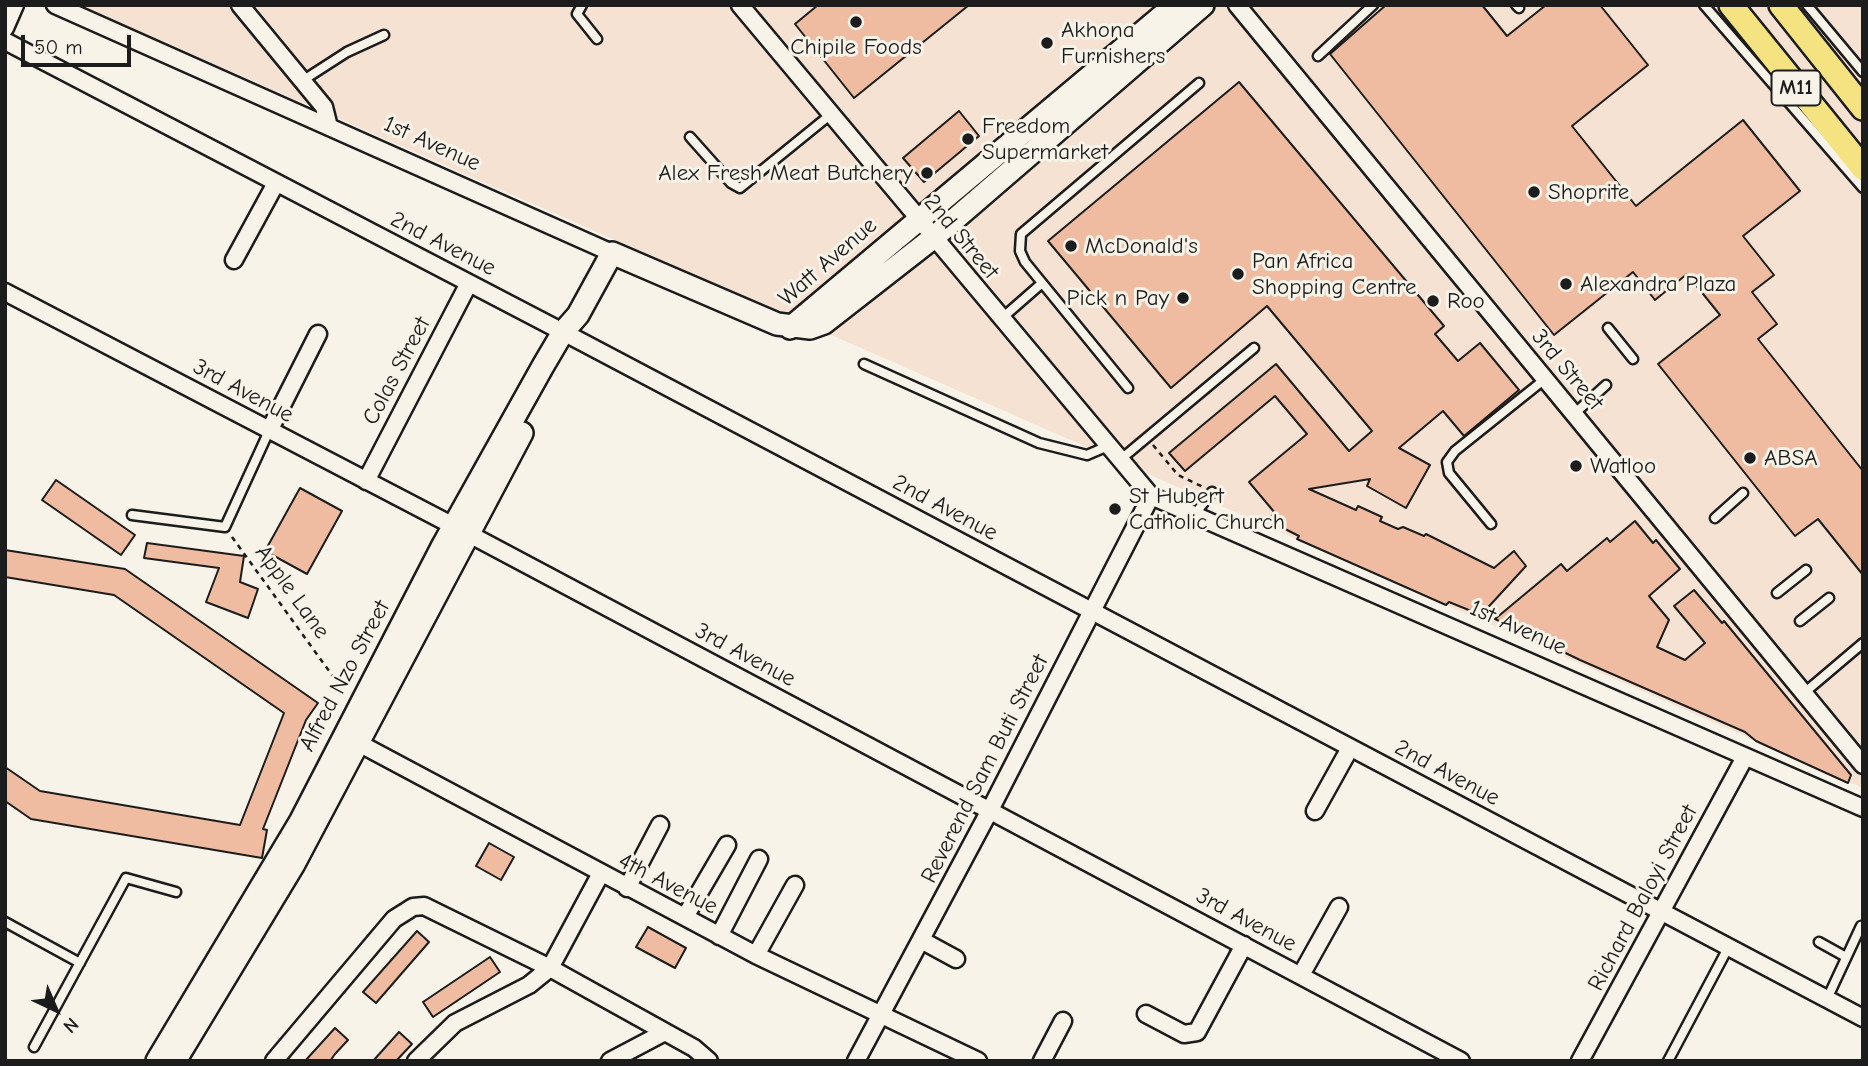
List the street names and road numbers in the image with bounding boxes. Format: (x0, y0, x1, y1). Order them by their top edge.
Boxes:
road number: M11 (1772, 70, 1820, 106)
street label: 1st Avenue (379, 110, 485, 178)
street label: 2nd Street (918, 189, 1004, 285)
street label: 2nd Avenue (386, 206, 500, 282)
street label: Watt Avenue (773, 212, 883, 312)
street label: Colas Street (357, 312, 437, 430)
street label: 3rd Street (1525, 324, 1609, 416)
street label: 3rd Avenue (188, 353, 298, 429)
street label: 2nd Avenue (888, 469, 1002, 547)
street label: Apple Lane (249, 540, 335, 644)
street label: 1st Avenue (1465, 594, 1571, 662)
street label: Alfred Nzo Street (294, 596, 396, 756)
street label: 3rd Avenue (690, 617, 800, 693)
street label: Reverend Sam Buti Street (915, 650, 1055, 888)
street label: 2nd Avenue (1390, 734, 1504, 812)
street label: Richard Baloyi Street (1582, 800, 1704, 996)
street label: 4th Avenue (614, 847, 722, 921)
street label: 3rd Avenue (1191, 882, 1301, 958)

